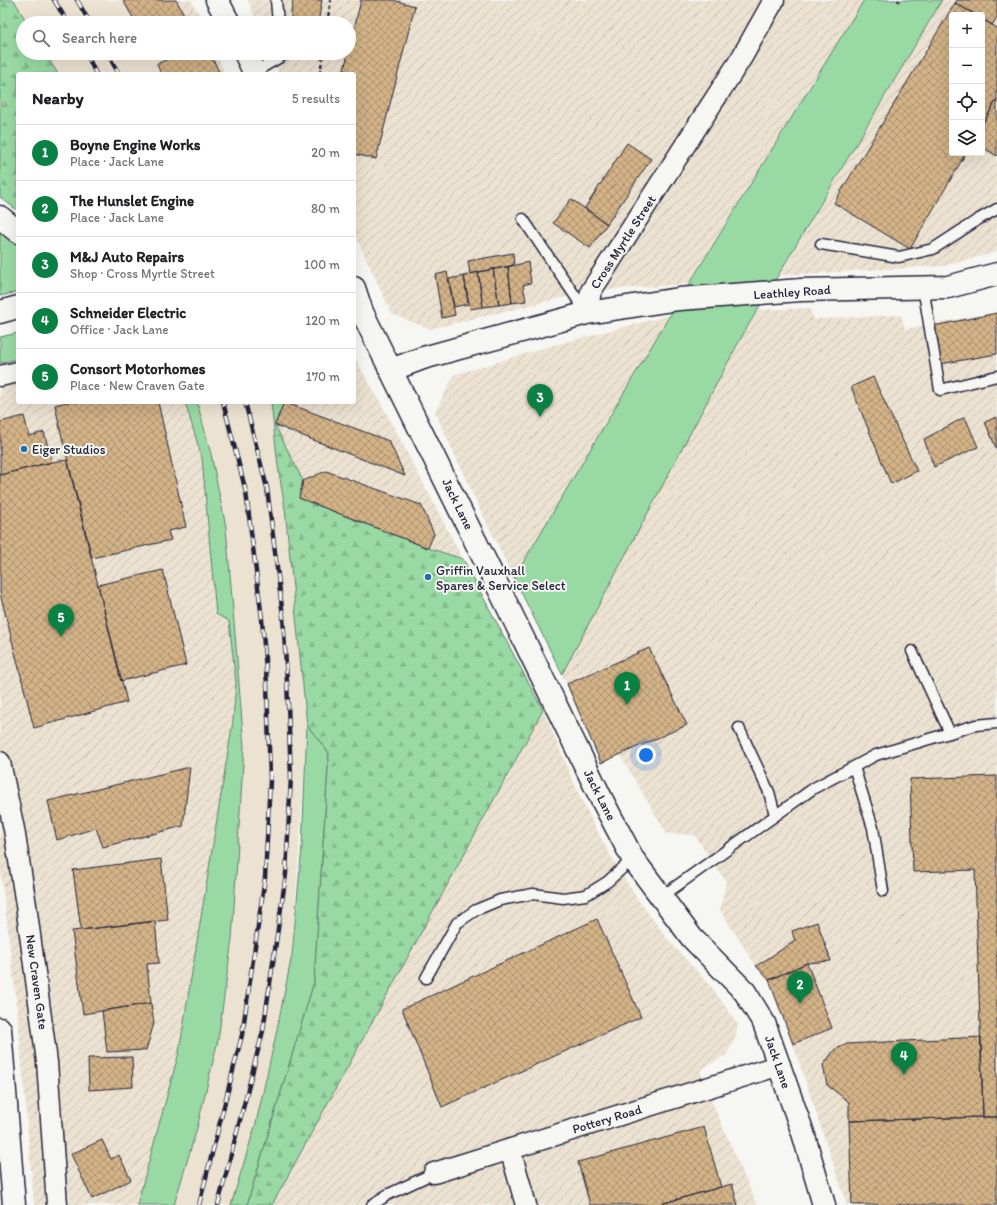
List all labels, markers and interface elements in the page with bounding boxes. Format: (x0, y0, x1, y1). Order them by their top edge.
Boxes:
map controls (949, 12, 985, 156)
button: + (949, 12, 985, 48)
search box (16, 16, 356, 60)
icon: search (30, 27, 52, 49)
text: Search here (62, 29, 137, 47)
button: − (949, 48, 985, 84)
button: locate (949, 84, 985, 120)
text: Nearby (32, 88, 84, 108)
text: 5 results (292, 91, 340, 106)
button: layers (949, 120, 985, 156)
text: Boyne Engine Works (70, 136, 201, 154)
text: 1 (42, 145, 48, 160)
text: 20 m (311, 145, 340, 160)
text: Place · Jack Lane (70, 154, 164, 169)
text: The Hunslet Engine (70, 192, 194, 210)
street label: Cross Myrtle Street (587, 192, 659, 292)
text: 2 (42, 201, 48, 216)
text: 80 m (311, 201, 340, 216)
text: Place · Jack Lane (70, 210, 164, 225)
text: M&J Auto Repairs (70, 248, 184, 266)
text: 3 (41, 257, 49, 272)
text: 100 m (304, 257, 340, 272)
text: Shop · Cross Myrtle Street (70, 266, 215, 281)
street label: Leathley Road (753, 282, 831, 302)
text: Schneider Electric (70, 304, 186, 322)
text: 4 (41, 313, 49, 328)
text: 120 m (305, 313, 340, 328)
text: Office · Jack Lane (70, 322, 169, 337)
text: Consort Motorhomes (70, 360, 205, 378)
text: 5 (42, 369, 48, 384)
text: 170 m (306, 369, 340, 384)
text: Place · New Craven Gate (70, 378, 205, 393)
pin: 3 (527, 384, 553, 417)
place label: Eiger Studios (32, 442, 106, 457)
marker: Eiger Studios (19, 444, 29, 454)
street label: Jack Lane (439, 476, 477, 532)
place label: Griffin Vauxhall Spares & Service Select (436, 563, 566, 593)
marker: Griffin Vauxhall Spares & Service Select (423, 572, 433, 582)
pin: 5 (48, 604, 74, 637)
pin: 1 (614, 672, 640, 705)
your location (636, 745, 656, 765)
street label: Jack Lane (581, 767, 619, 823)
street label: New Craven Gate (23, 934, 51, 1030)
pin: 2 (787, 971, 813, 1004)
street label: Jack Lane (762, 1034, 794, 1090)
pin: 4 (891, 1042, 917, 1075)
street label: Pottery Road (571, 1101, 643, 1137)

